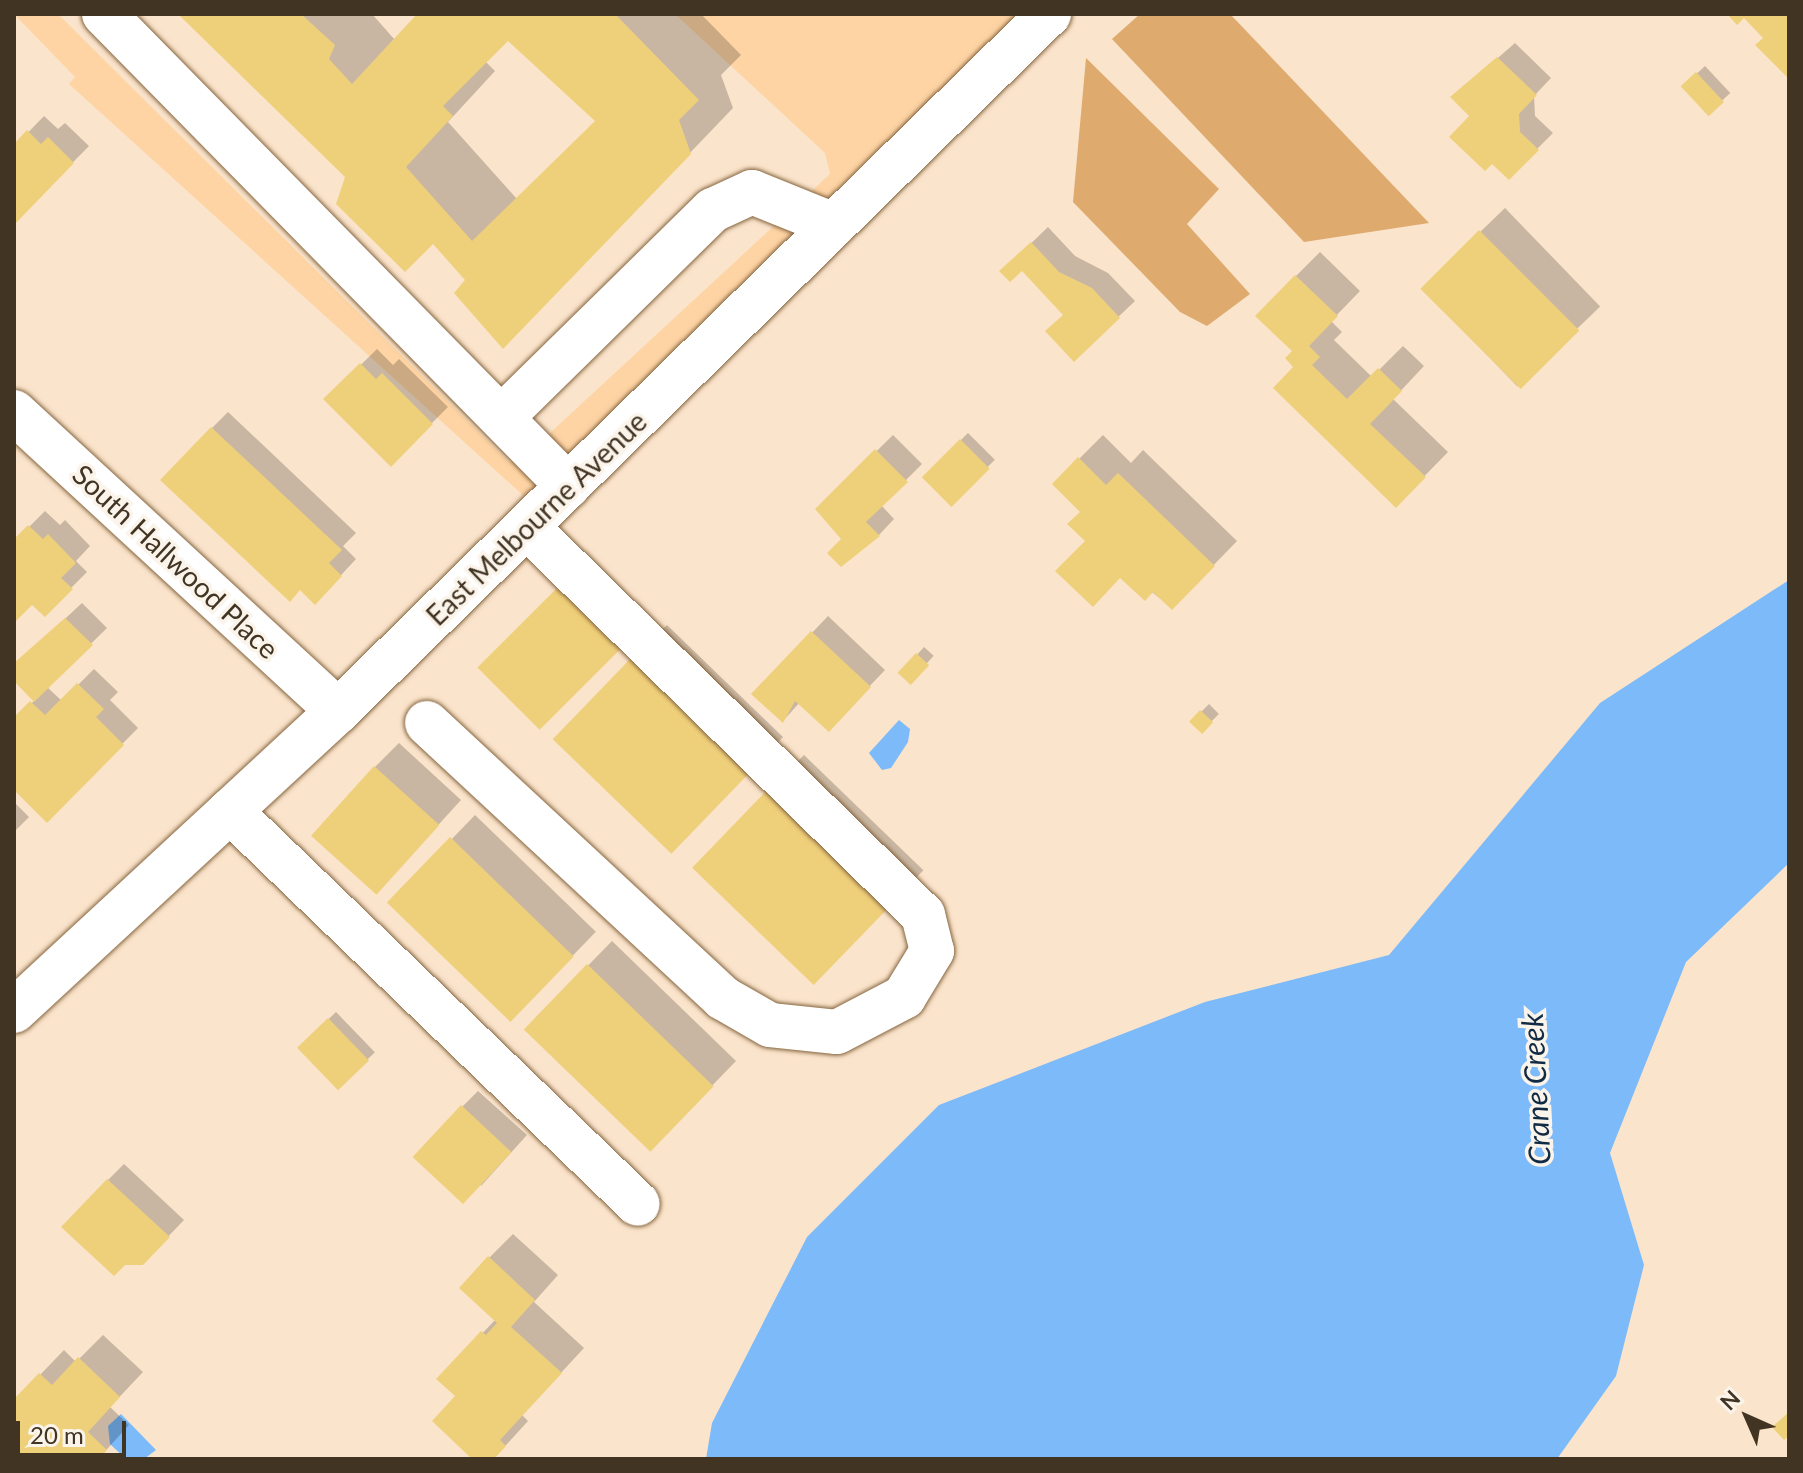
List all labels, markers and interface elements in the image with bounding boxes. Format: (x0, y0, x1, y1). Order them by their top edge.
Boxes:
street label: East Melbourne Avenue (419, 404, 653, 632)
street label: South Hallwood Place (66, 457, 286, 665)
water label: Crane Creek (1513, 1012, 1557, 1166)
north arrow (1707, 1377, 1787, 1457)
text: N (1714, 1384, 1745, 1415)
scale bar (20, 1405, 130, 1455)
text: 20 m (30, 1420, 84, 1449)

